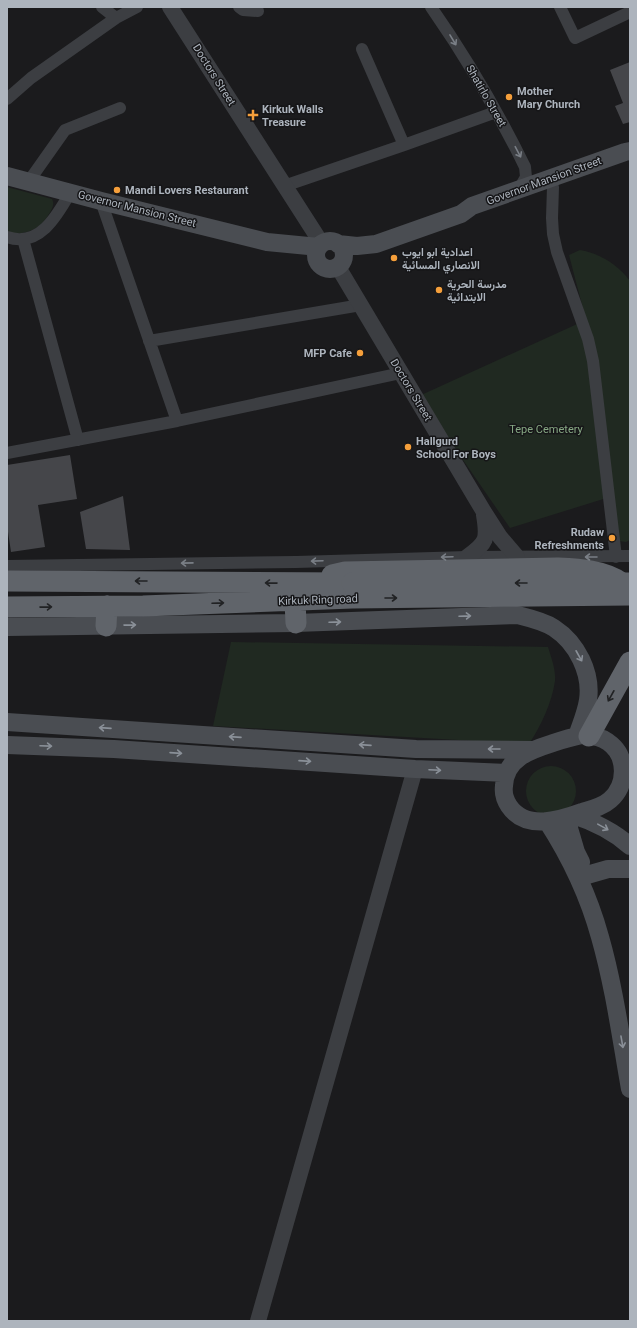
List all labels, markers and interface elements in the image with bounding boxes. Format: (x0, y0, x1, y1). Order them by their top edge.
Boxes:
one-way arrow (449, 34, 457, 46)
street label: Doctors Street (190, 42, 238, 109)
street label: Shatirlo Street (463, 63, 509, 130)
place label: Mother Mary Church (517, 85, 580, 111)
marker: Mother Mary Church (504, 92, 514, 102)
place label: Kirkuk Walls Treasure (262, 103, 324, 129)
marker: Kirkuk Walls Treasure (247, 109, 259, 121)
one-way arrow (515, 146, 522, 158)
street label: Governor Mansion Street (485, 154, 604, 208)
place label: Mandi Lovers Restaurant (125, 184, 249, 197)
marker: Mandi Lovers Restaurant (112, 185, 122, 195)
street label: Governor Mansion Street (77, 188, 198, 230)
place label: اعدادية ابو ايوب الانصاري المسائية (402, 246, 480, 274)
marker: اعدادية ابو ايوب الانصاري المسائية (389, 253, 399, 263)
place label: مدرسة الحرية الابتدائية (447, 278, 507, 304)
marker: مدرسة الحرية الابتدائية (434, 285, 444, 295)
place label: MFP Cafe (304, 347, 352, 360)
marker: MFP Cafe (355, 348, 365, 358)
street label: Doctors Street (387, 357, 435, 424)
park label: Tepe Cemetery (509, 423, 584, 436)
place label: Hallgurd School For Boys (416, 435, 496, 461)
marker: Hallgurd School For Boys (403, 442, 413, 452)
place label: Rudaw Refreshments (534, 526, 604, 552)
marker: Rudaw Refreshments (607, 533, 617, 543)
one-way arrow (585, 553, 598, 561)
one-way arrow (441, 554, 454, 561)
one-way arrow (311, 557, 324, 565)
one-way arrow (181, 559, 194, 567)
one-way arrow (135, 577, 148, 585)
one-way arrow (265, 579, 278, 586)
one-way arrow (515, 579, 528, 587)
street label: Kirkuk Ring road (278, 592, 358, 608)
one-way arrow (384, 594, 397, 601)
one-way arrow (211, 600, 224, 607)
one-way arrow (39, 603, 52, 611)
one-way arrow (458, 612, 471, 620)
one-way arrow (328, 618, 341, 625)
one-way arrow (123, 621, 136, 629)
one-way arrow (576, 650, 583, 662)
one-way arrow (606, 690, 614, 702)
one-way arrow (99, 725, 112, 732)
one-way arrow (229, 733, 242, 740)
one-way arrow (39, 742, 52, 750)
one-way arrow (359, 742, 372, 749)
one-way arrow (488, 745, 501, 753)
one-way arrow (169, 749, 182, 756)
one-way arrow (299, 758, 312, 765)
one-way arrow (428, 766, 441, 773)
one-way arrow (597, 824, 609, 832)
one-way arrow (618, 1035, 626, 1048)

